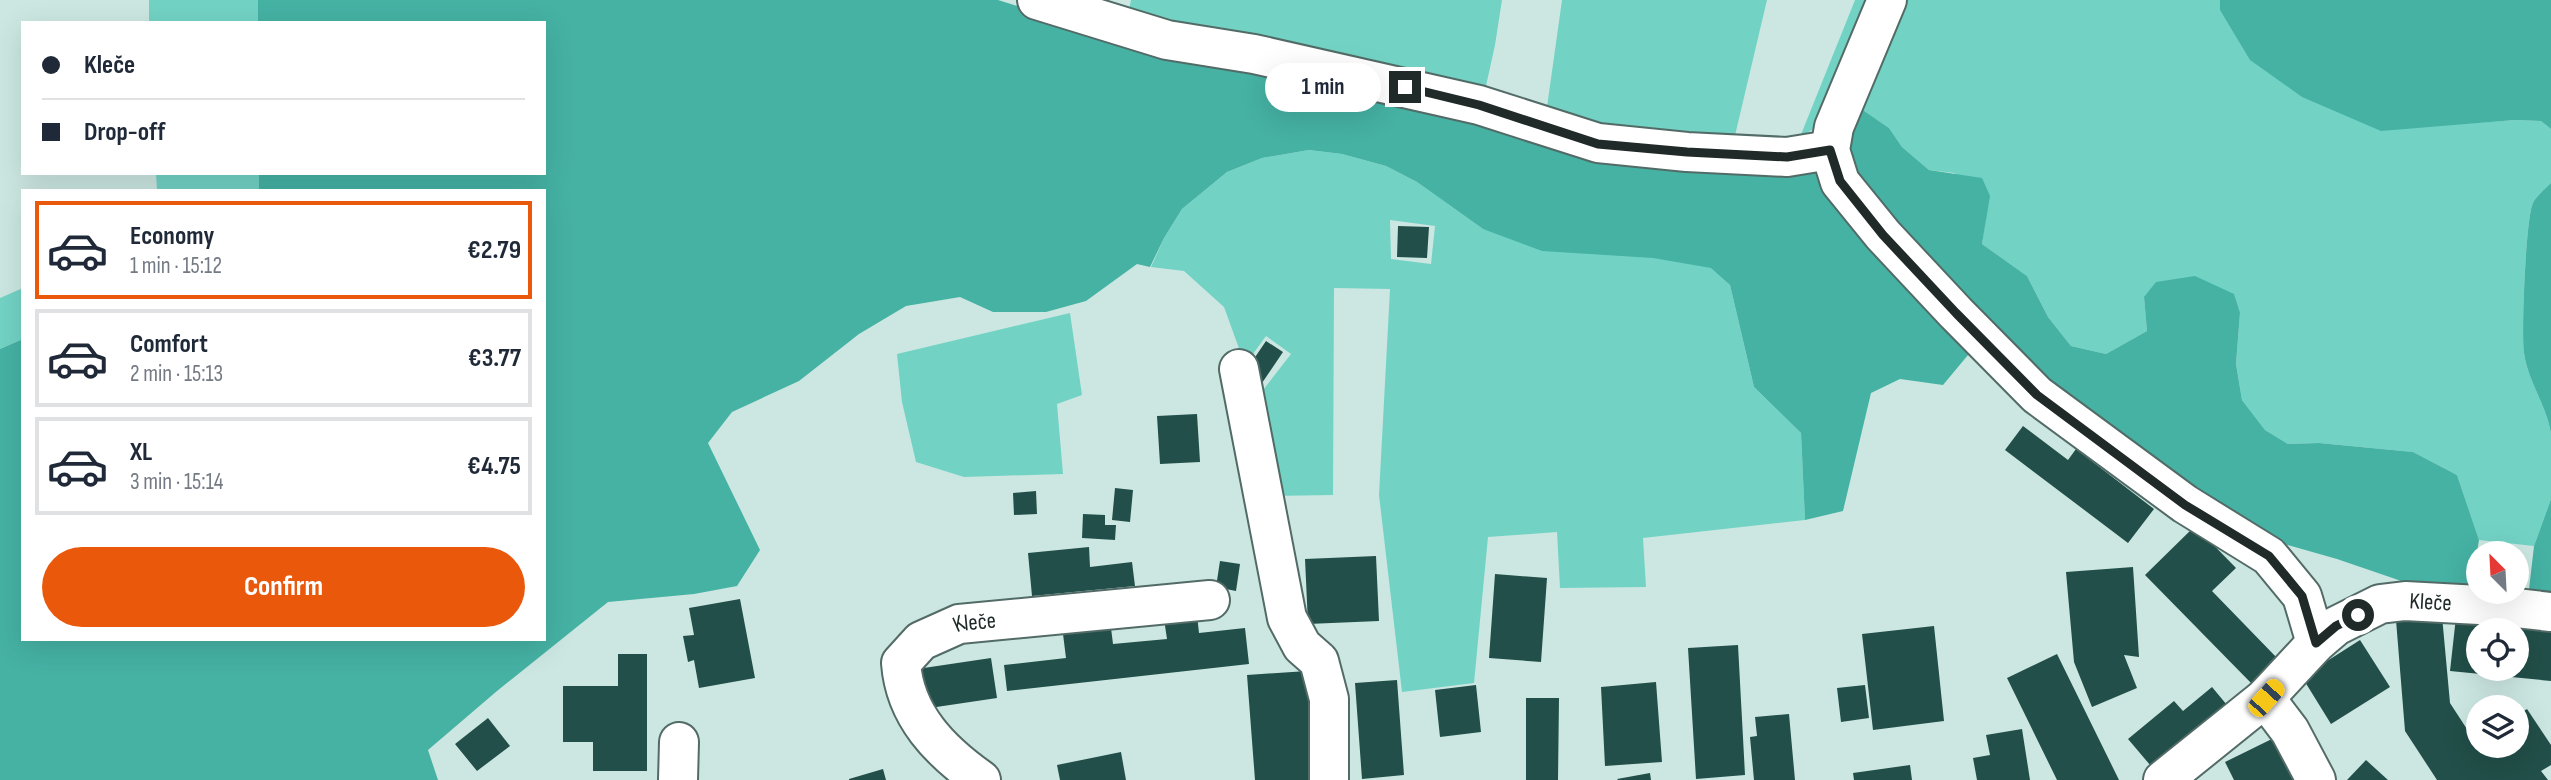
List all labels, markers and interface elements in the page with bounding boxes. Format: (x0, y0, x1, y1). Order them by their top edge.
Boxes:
text: Kleče (84, 50, 135, 81)
callout: 1 min (1265, 62, 1380, 112)
route end (1389, 71, 1421, 103)
text: 1 min (1302, 73, 1344, 101)
text: Drop-off (84, 117, 165, 148)
icon: car (46, 219, 109, 282)
text: Economy (130, 221, 214, 252)
text: €2.79 (467, 235, 521, 266)
text: 1 min · 15:12 (130, 252, 222, 280)
icon: car (46, 327, 109, 390)
text: Comfort (130, 329, 208, 360)
text: €3.77 (468, 343, 521, 374)
text: 2 min · 15:13 (130, 360, 223, 388)
icon: car (46, 435, 109, 498)
text: XL (130, 437, 152, 468)
text: €4.75 (467, 451, 521, 482)
text: 3 min · 15:14 (130, 468, 223, 496)
north arrow (2466, 541, 2529, 604)
map controls (2466, 541, 2529, 758)
button: Confirm (42, 547, 525, 627)
street label: Kleče (2409, 587, 2452, 617)
route start (2342, 599, 2374, 631)
street label: Kleče (948, 607, 997, 639)
button: locate (2466, 618, 2529, 681)
car (2245, 675, 2288, 721)
button: layers (2466, 695, 2529, 758)

